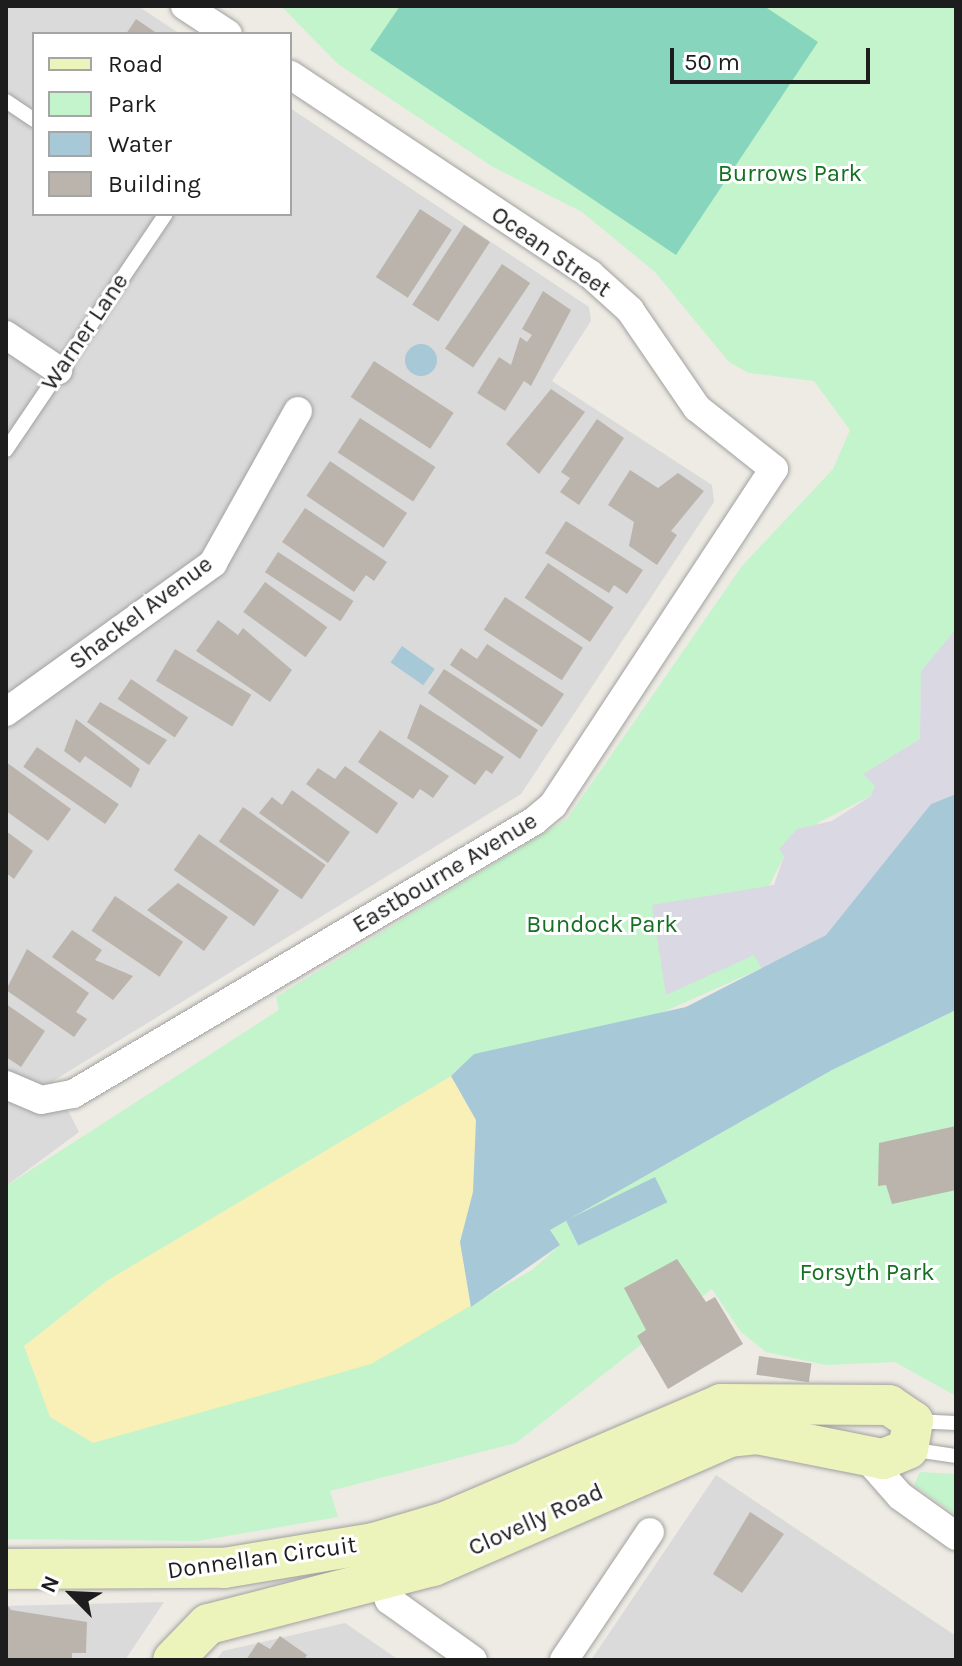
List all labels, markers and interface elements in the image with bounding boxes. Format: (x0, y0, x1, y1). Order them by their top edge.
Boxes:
legend (32, 32, 292, 216)
scale bar (674, 32, 874, 82)
text: 50 m (684, 48, 740, 76)
text: Road (108, 50, 163, 78)
text: Park (108, 90, 157, 118)
text: Water (108, 130, 172, 158)
park label: Burrows Park (718, 160, 862, 188)
text: Building (108, 170, 201, 198)
street label: Ocean Street (486, 200, 616, 304)
street label: Warner Lane (35, 268, 135, 396)
street label: Shackel Avenue (64, 550, 218, 676)
street label: Eastbourne Avenue (347, 806, 543, 940)
park label: Bundock Park (526, 911, 678, 939)
park label: Forsyth Park (800, 1259, 934, 1287)
street label: Clovelly Road (464, 1477, 608, 1563)
street label: Donnellan Circuit (166, 1530, 358, 1586)
north arrow (32, 1554, 112, 1634)
text: N (35, 1572, 65, 1597)

